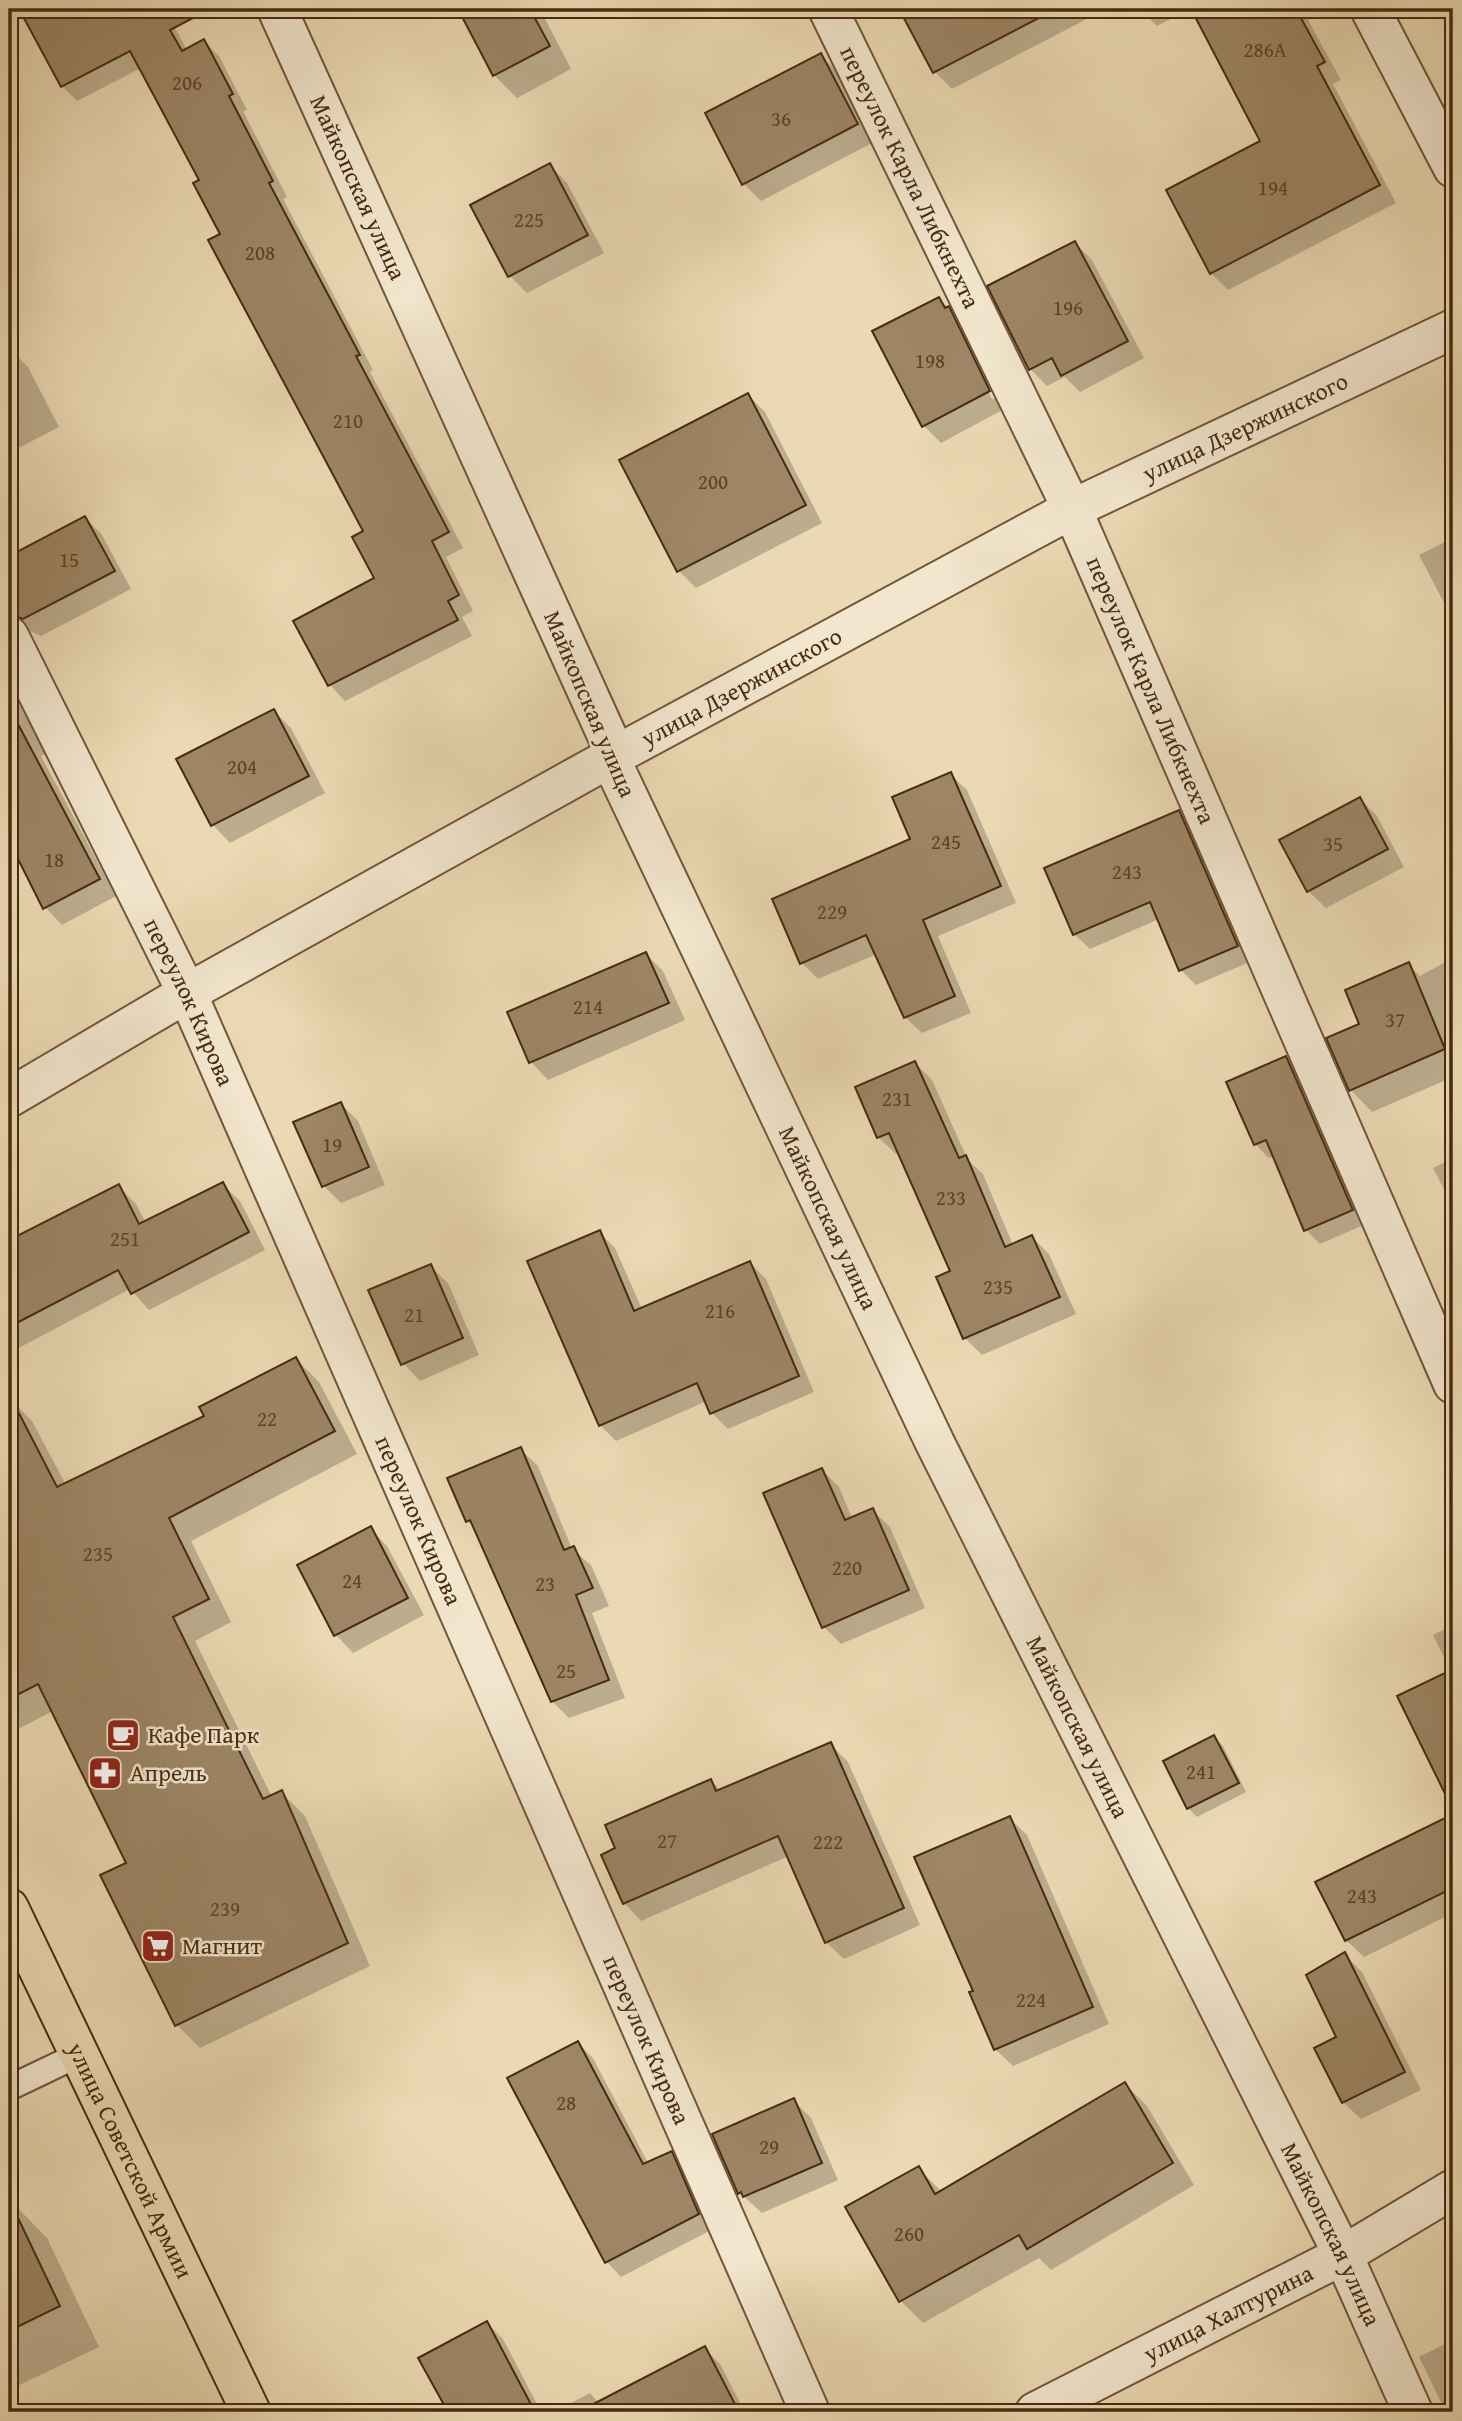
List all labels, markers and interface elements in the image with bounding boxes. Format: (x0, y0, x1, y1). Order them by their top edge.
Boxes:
house number: 286А (1243, 34, 1287, 65)
street label: переулок Карла Либкнехта (831, 40, 990, 315)
house number: 206 (172, 67, 202, 98)
street label: Майкопская улица (301, 89, 416, 286)
house number: 36 (771, 103, 791, 134)
house number: 194 (1258, 172, 1288, 203)
house number: 225 (514, 204, 544, 235)
house number: 208 (245, 237, 275, 268)
house number: 196 (1053, 292, 1083, 323)
house number: 198 (915, 345, 945, 376)
street label: улица Дзержинского (1136, 363, 1354, 491)
house number: 210 (333, 405, 363, 436)
house number: 200 (698, 466, 728, 497)
house number: 15 (59, 544, 79, 575)
street label: переулок Карла Либкнехта (1078, 551, 1225, 830)
street label: Майкопская улица (535, 605, 646, 803)
street label: улица Дзержинского (634, 618, 848, 756)
house number: 204 (227, 751, 257, 782)
house number: 245 (931, 826, 961, 857)
house number: 35 (1323, 828, 1343, 859)
house number: 18 (44, 844, 64, 875)
house number: 243 (1112, 856, 1142, 887)
house number: 229 (817, 896, 847, 927)
street label: переулок Кирова (135, 912, 244, 1092)
house number: 214 (573, 991, 603, 1022)
house number: 37 (1385, 1004, 1405, 1035)
house number: 231 (882, 1083, 912, 1114)
street label: Майкопская улица (770, 1120, 888, 1316)
house number: 19 (322, 1129, 342, 1160)
house number: 233 (936, 1182, 966, 1213)
house number: 251 (110, 1223, 140, 1254)
house number: 235 (983, 1271, 1013, 1302)
house number: 216 (705, 1295, 735, 1326)
house number: 21 (404, 1299, 424, 1330)
house number: 22 (257, 1403, 277, 1434)
street label: переулок Кирова (366, 1430, 472, 1611)
house number: 235 (83, 1538, 113, 1569)
house number: 220 (832, 1552, 862, 1583)
house number: 24 (342, 1565, 362, 1596)
house number: 23 (535, 1568, 555, 1599)
street label: Майкопская улица (1018, 1630, 1139, 1824)
house number: 25 (556, 1655, 576, 1686)
cafe icon: Кафе Парк (104, 1716, 142, 1754)
place label: Кафе Парк (148, 1717, 260, 1752)
pharmacy icon: Апрель (86, 1754, 124, 1792)
place label: Апрель (130, 1755, 207, 1790)
house number: 241 (1186, 1756, 1216, 1787)
house number: 27 (657, 1825, 677, 1856)
house number: 222 (813, 1826, 843, 1857)
house number: 243 (1347, 1880, 1377, 1911)
house number: 239 (210, 1893, 240, 1924)
supermarket icon: Магнит (139, 1927, 177, 1965)
place label: Магнит (182, 1928, 263, 1963)
street label: переулок Кирова (594, 1949, 700, 2130)
house number: 224 (1016, 1984, 1046, 2015)
street label: улица Советской Армии (59, 2035, 202, 2284)
house number: 28 (556, 2087, 576, 2118)
house number: 29 (759, 2131, 779, 2162)
street label: Майкопская улица (1272, 2136, 1391, 2332)
house number: 260 (894, 2218, 924, 2249)
street label: улица Халтурина (1136, 2255, 1319, 2371)

